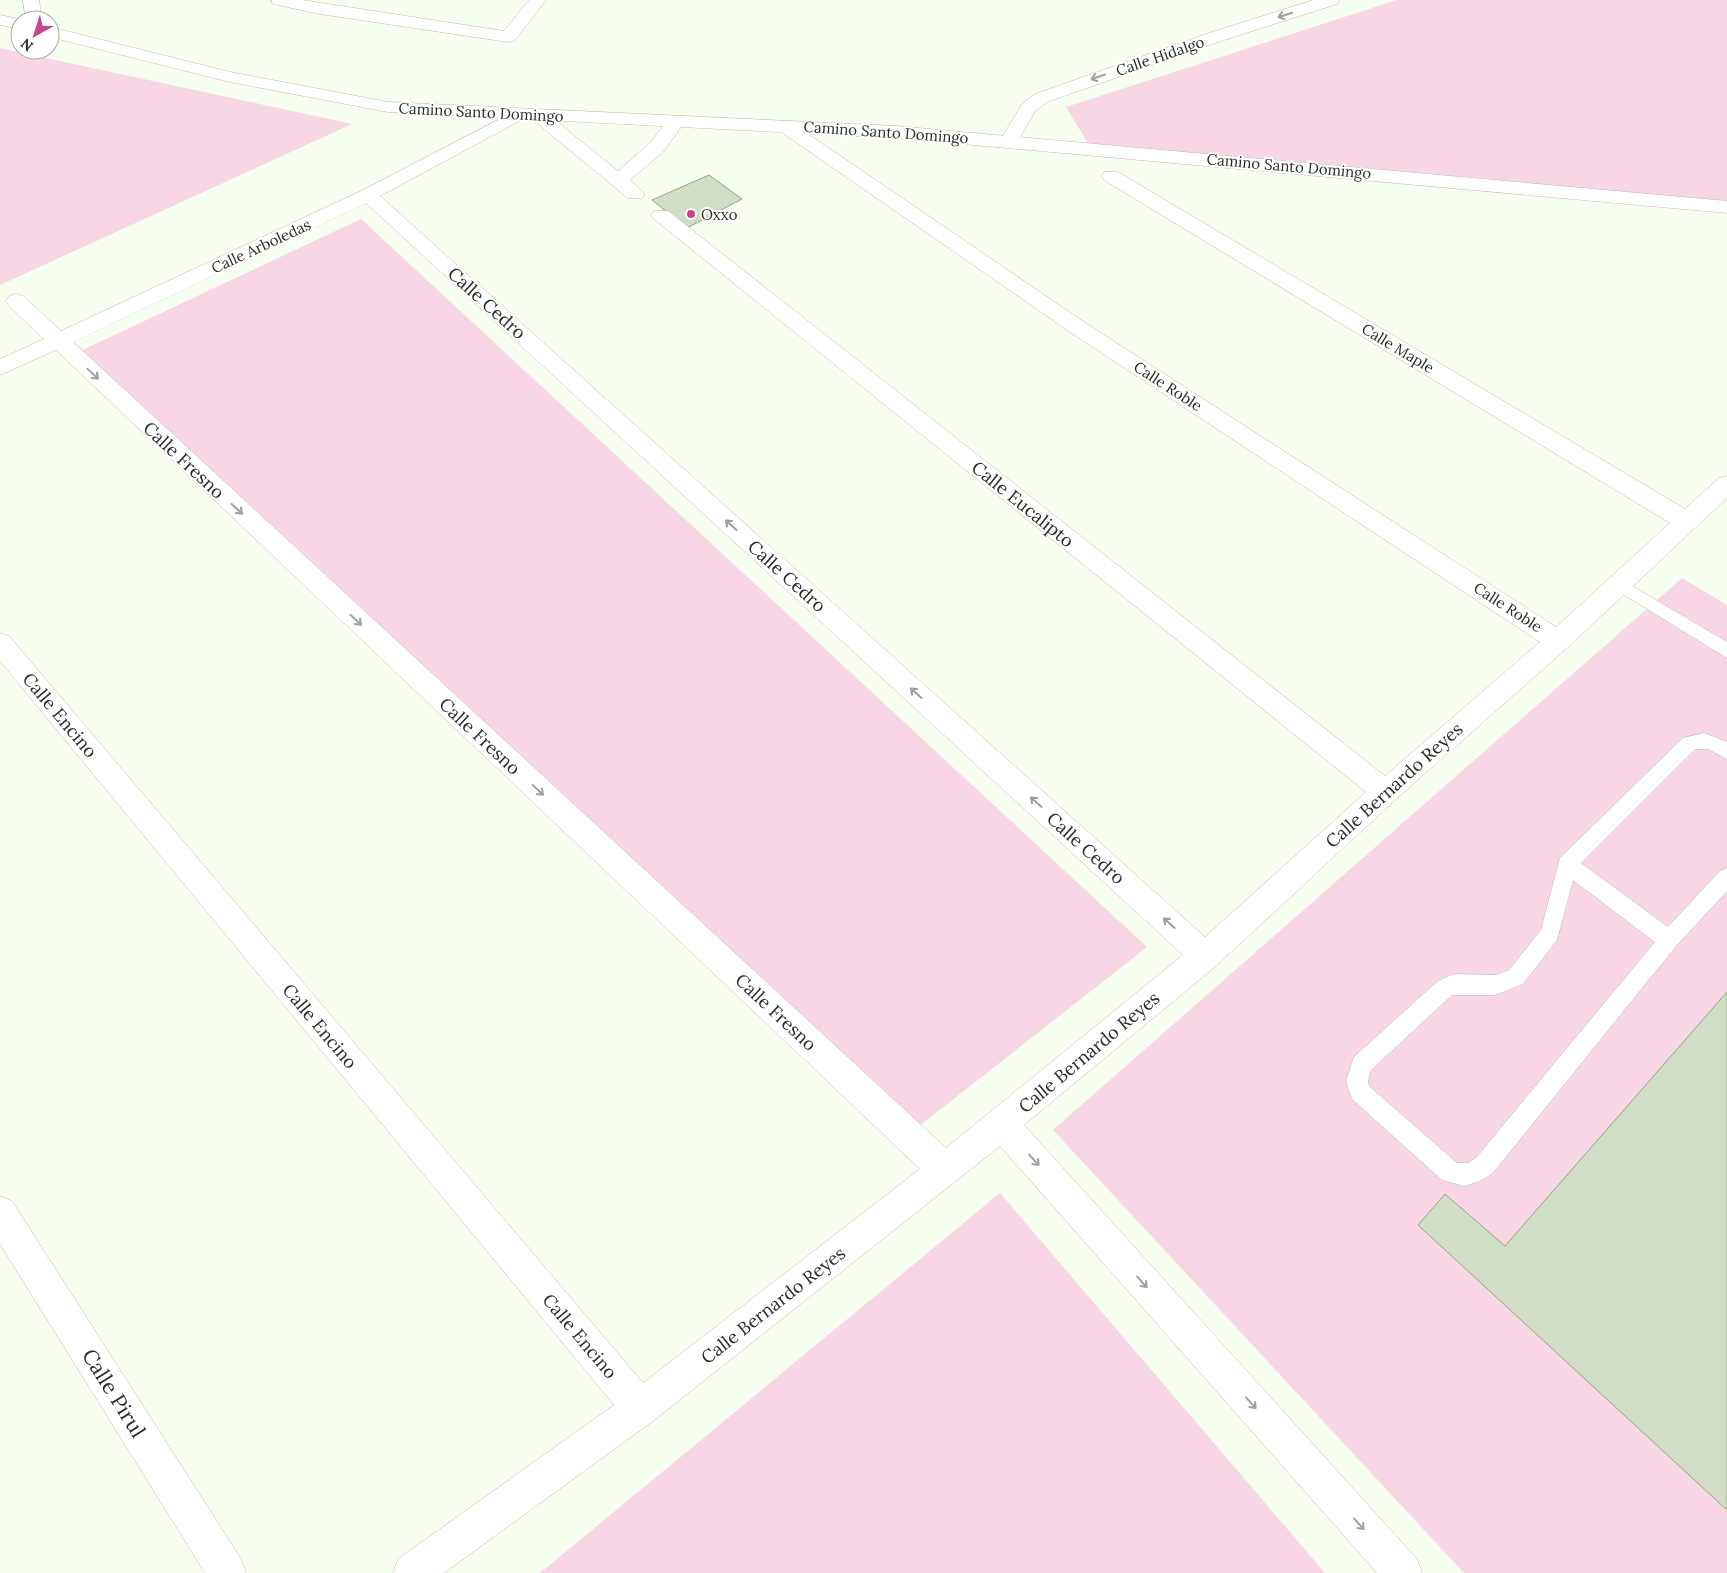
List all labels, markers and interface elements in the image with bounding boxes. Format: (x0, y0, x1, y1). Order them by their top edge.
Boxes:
north arrow (10, 10, 60, 60)
one-way arrow (1278, 11, 1293, 20)
street label: Calle Hidalgo (1113, 32, 1207, 80)
text: N (17, 35, 37, 56)
one-way arrow (1090, 73, 1106, 83)
street label: Camino Santo Domingo (398, 98, 564, 126)
street label: Camino Santo Domingo (803, 117, 969, 147)
street label: Camino Santo Domingo (1206, 149, 1372, 183)
place label: Oxxo (701, 205, 738, 224)
marker: Oxxo (685, 208, 697, 220)
street label: Calle Arboledas (208, 215, 314, 277)
street label: Calle Cedro (443, 262, 531, 344)
street label: Calle Maple (1358, 319, 1438, 377)
street label: Calle Roble (1130, 357, 1206, 415)
one-way arrow (86, 368, 99, 380)
street label: Calle Fresno (138, 416, 230, 504)
street label: Calle Eucalipto (967, 456, 1079, 552)
one-way arrow (231, 503, 243, 515)
one-way arrow (724, 519, 737, 531)
street label: Calle Cedro (743, 535, 831, 617)
street label: Calle Roble (1470, 578, 1546, 636)
one-way arrow (349, 614, 362, 626)
street label: Calle Encino (18, 668, 102, 762)
one-way arrow (909, 687, 922, 699)
street label: Calle Fresno (434, 692, 526, 780)
street label: Calle Bernardo Reyes (1321, 717, 1467, 853)
one-way arrow (532, 784, 545, 796)
one-way arrow (1029, 796, 1042, 808)
street label: Calle Cedro (1042, 807, 1130, 889)
one-way arrow (1163, 917, 1176, 929)
street label: Calle Fresno (730, 968, 822, 1056)
street label: Calle Encino (278, 979, 362, 1073)
street label: Calle Bernardo Reyes (1014, 986, 1164, 1118)
one-way arrow (1028, 1154, 1040, 1167)
street label: Calle Bernardo Reyes (696, 1241, 850, 1369)
one-way arrow (1136, 1275, 1148, 1288)
street label: Calle Encino (538, 1289, 622, 1383)
street label: Calle Pirul (76, 1344, 152, 1442)
one-way arrow (1245, 1396, 1256, 1409)
one-way arrow (1353, 1517, 1365, 1530)

